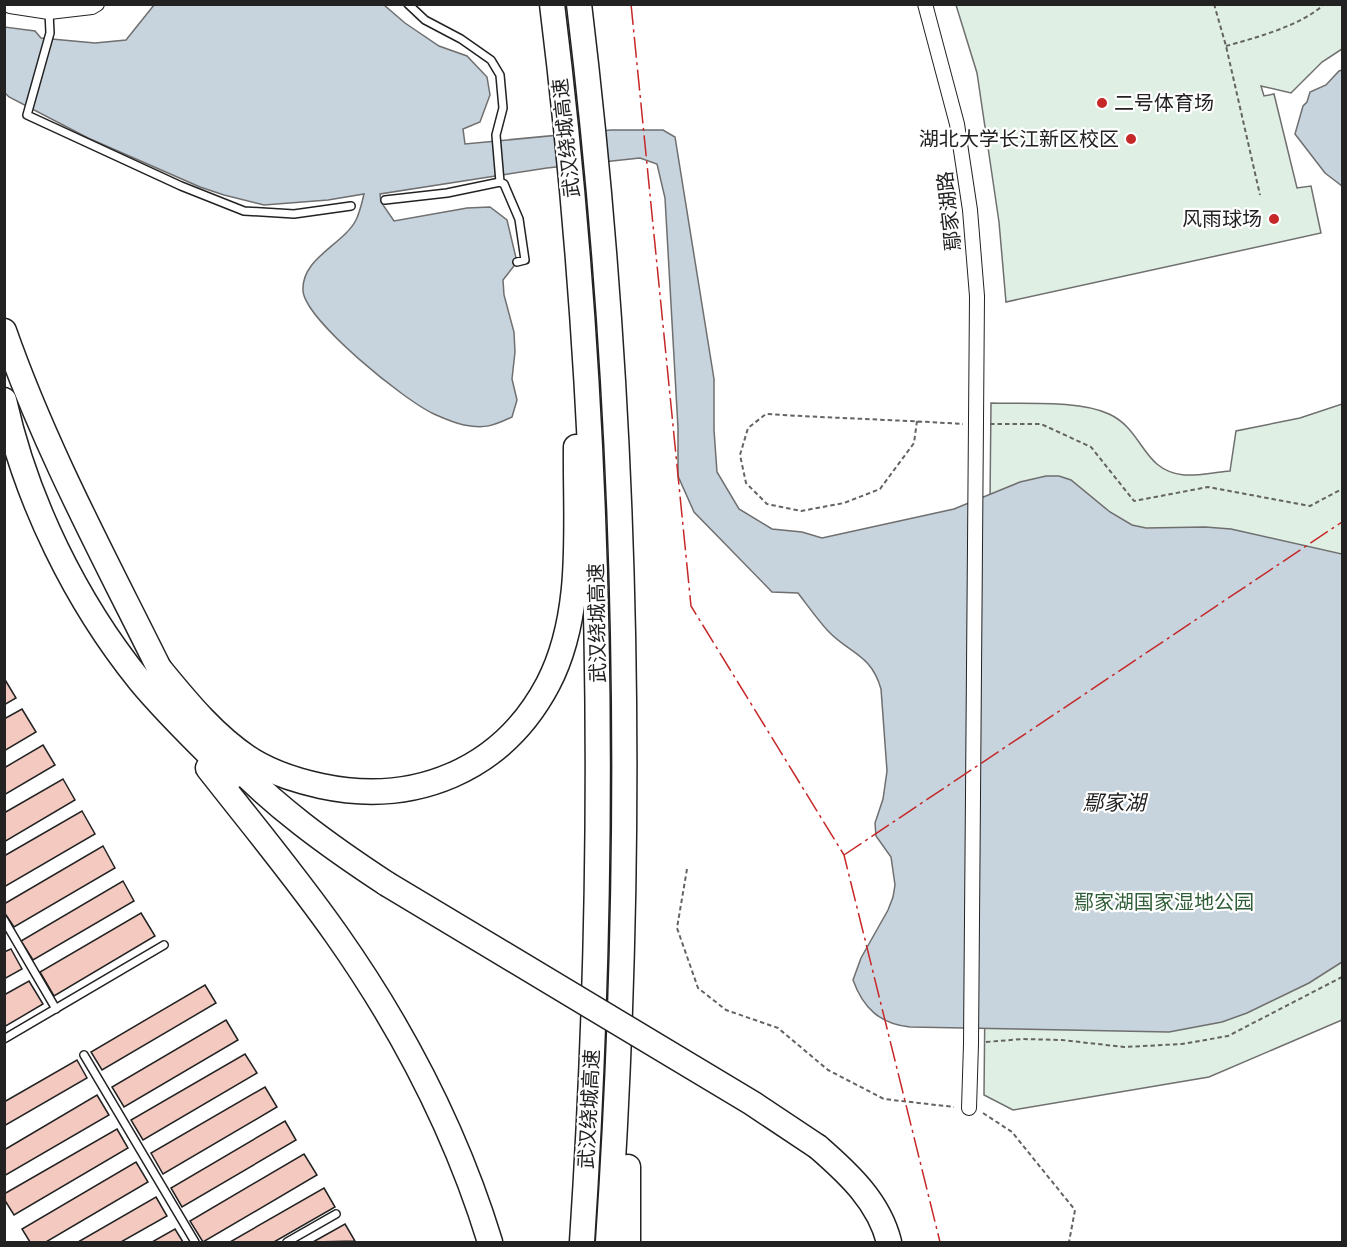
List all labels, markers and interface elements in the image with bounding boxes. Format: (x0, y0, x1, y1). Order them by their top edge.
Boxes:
street label: 武汉绕城高速 (546, 77, 585, 199)
place label: 二号体育场 (1114, 89, 1214, 116)
marker: 二号体育场 (1095, 96, 1109, 110)
place label: 湖北大学长江新区校区 (919, 125, 1119, 152)
marker: 湖北大学长江新区校区 (1124, 132, 1138, 146)
street label: 鄢家湖路 (931, 170, 966, 252)
place label: 风雨球场 (1182, 205, 1262, 232)
marker: 风雨球场 (1267, 212, 1281, 226)
street label: 武汉绕城高速 (582, 563, 611, 683)
water label: 鄢家湖 (1083, 788, 1148, 816)
park label: 鄢家湖国家湿地公园 (1074, 888, 1254, 915)
street label: 武汉绕城高速 (572, 1048, 605, 1170)

